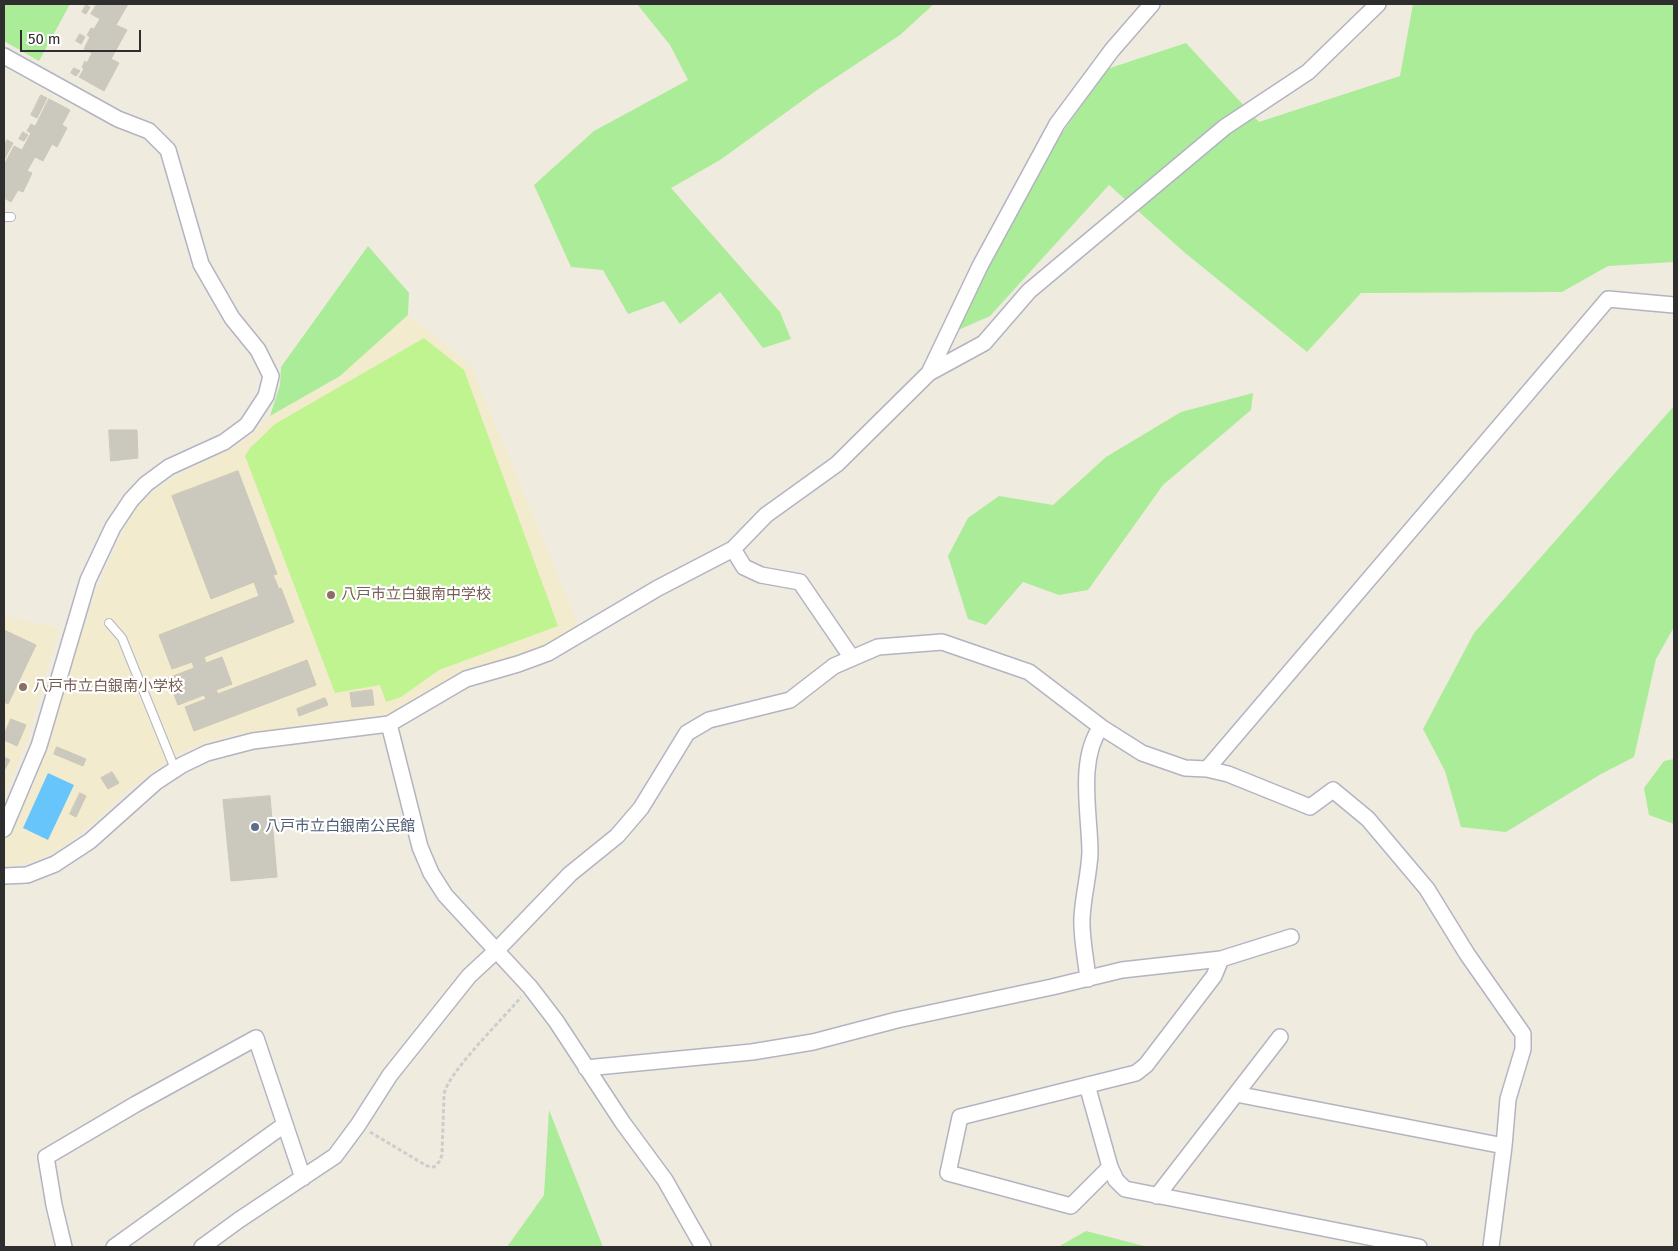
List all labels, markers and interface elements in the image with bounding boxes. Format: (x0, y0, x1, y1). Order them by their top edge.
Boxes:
scale bar (22, 20, 144, 52)
text: 50 m (28, 30, 61, 48)
place label: 八戸市立白銀南中学校 (341, 586, 491, 604)
marker: 八戸市立白銀南中学校 (325, 589, 337, 601)
place label: 八戸市立白銀南小学校 (33, 678, 183, 696)
marker: 八戸市立白銀南小学校 (17, 681, 29, 693)
place label: 八戸市立白銀南公民館 (265, 818, 415, 836)
marker: 八戸市立白銀南公民館 (249, 821, 261, 833)

